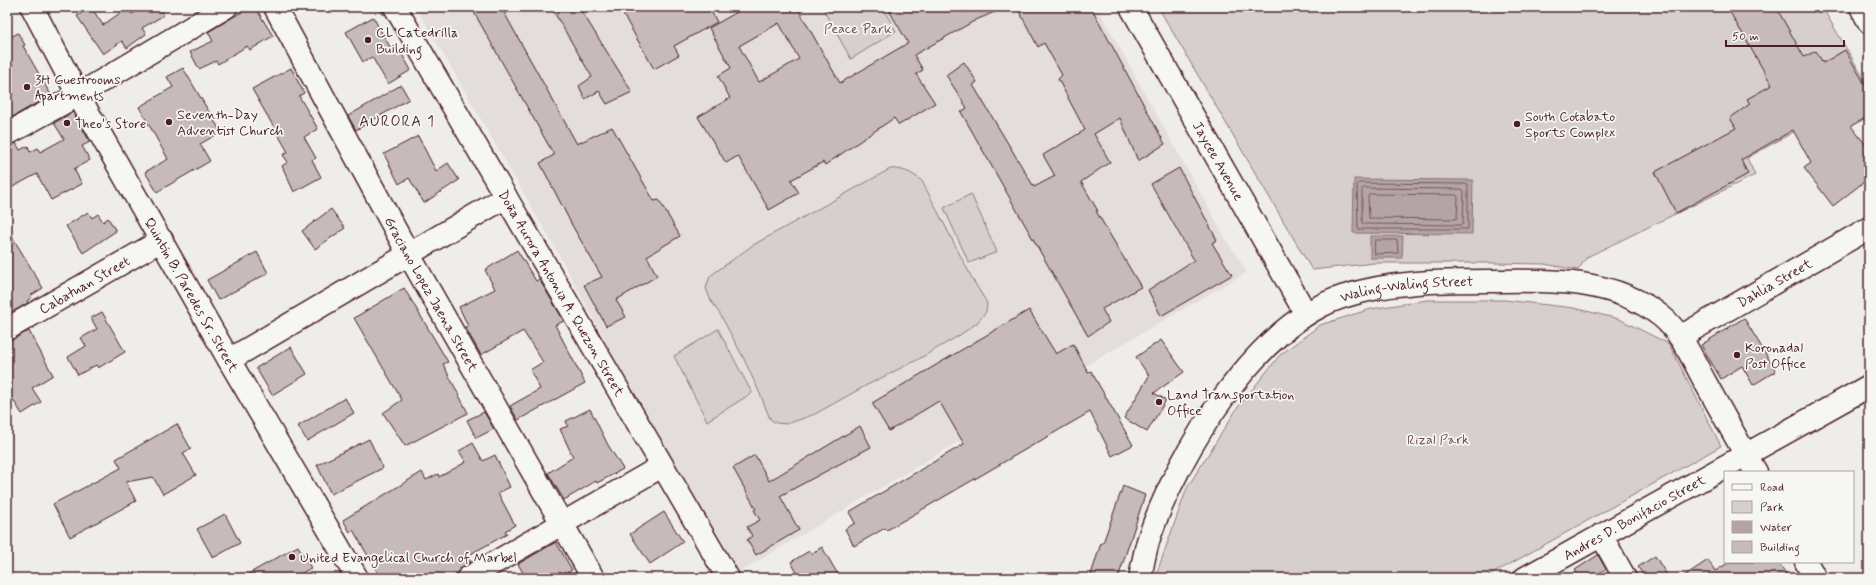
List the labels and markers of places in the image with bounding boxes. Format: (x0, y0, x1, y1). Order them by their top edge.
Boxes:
place label: CL Catedrilla Building (376, 24, 458, 60)
marker: CL Catedrilla Building (363, 35, 373, 45)
place label: 3H Guestrooms Apartments (35, 71, 120, 106)
marker: 3H Guestrooms Apartments (22, 82, 32, 92)
place label: Seventh-Day Adventist Church (177, 106, 284, 140)
place label: South Cotabato Sports Complex (1525, 108, 1616, 142)
place label: Theo's Store (75, 115, 146, 133)
marker: Seventh-Day Adventist Church (164, 117, 174, 127)
marker: Theo's Store (62, 118, 72, 128)
marker: South Cotabato Sports Complex (1512, 119, 1522, 129)
place label: Koronadal Post Office (1745, 339, 1806, 373)
marker: Koronadal Post Office (1732, 350, 1742, 360)
place label: Land Transportation Office (1167, 386, 1294, 420)
marker: Land Transportation Office (1154, 397, 1164, 407)
place label: United Evangelical Church of Marbel (300, 549, 517, 568)
marker: United Evangelical Church of Marbel (287, 552, 297, 562)

